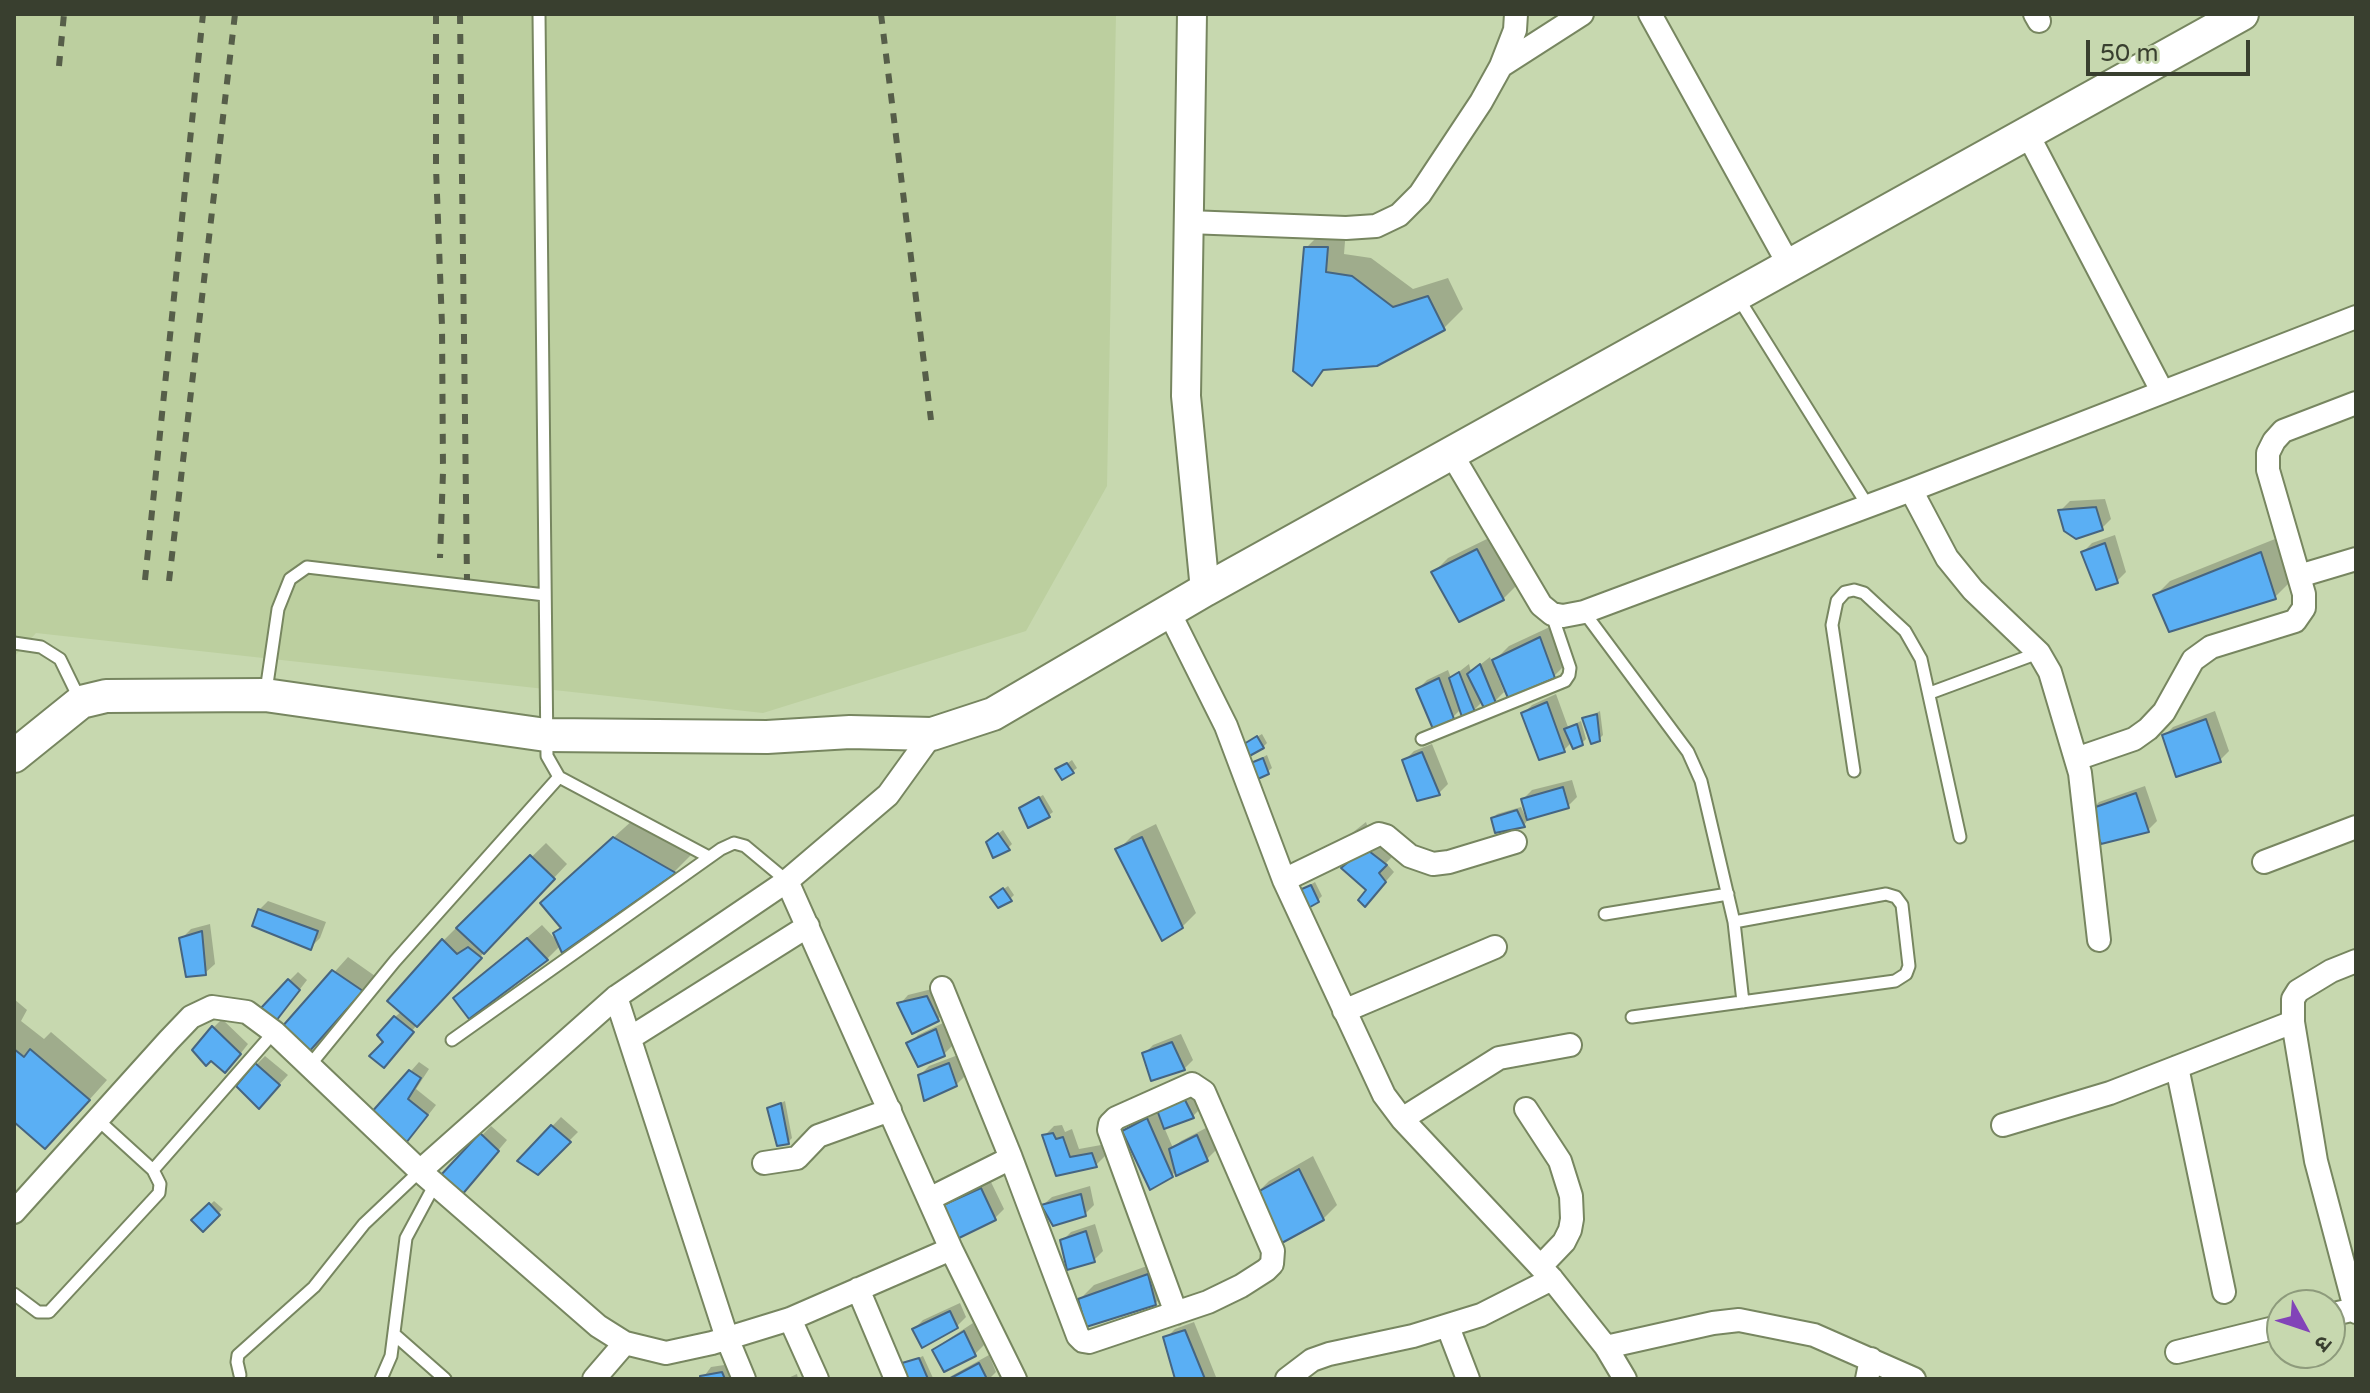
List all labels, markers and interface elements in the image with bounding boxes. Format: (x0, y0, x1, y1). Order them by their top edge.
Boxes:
scale bar (2090, 24, 2254, 74)
text: 50 m (2100, 39, 2158, 68)
north arrow (2266, 1289, 2346, 1369)
text: उ (2309, 1330, 2337, 1356)

